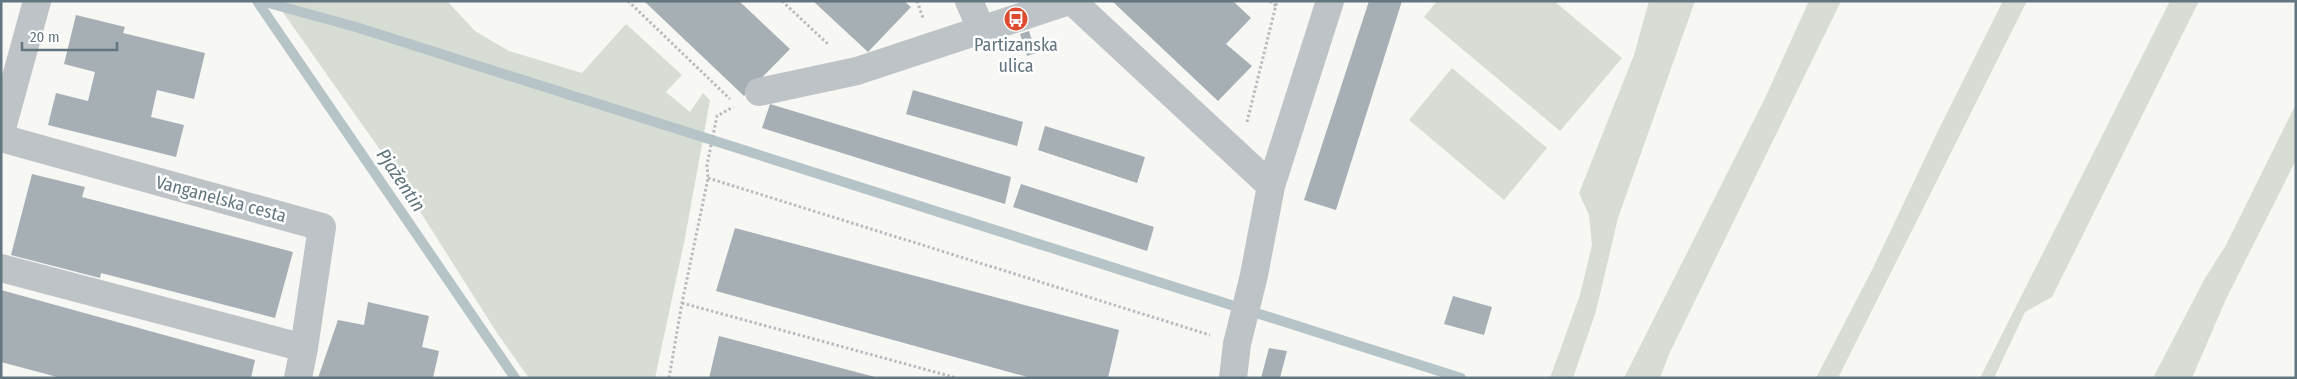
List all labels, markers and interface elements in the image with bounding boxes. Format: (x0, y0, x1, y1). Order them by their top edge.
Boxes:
bus stop icon: Partizanska ulica (1003, 6, 1029, 32)
scale bar (22, 20, 118, 52)
text: 20 m (30, 28, 60, 46)
place label: Partizanska ulica (974, 34, 1058, 77)
water label: Pjažentin (372, 144, 430, 216)
street label: Vanganelska cesta (153, 171, 289, 227)

